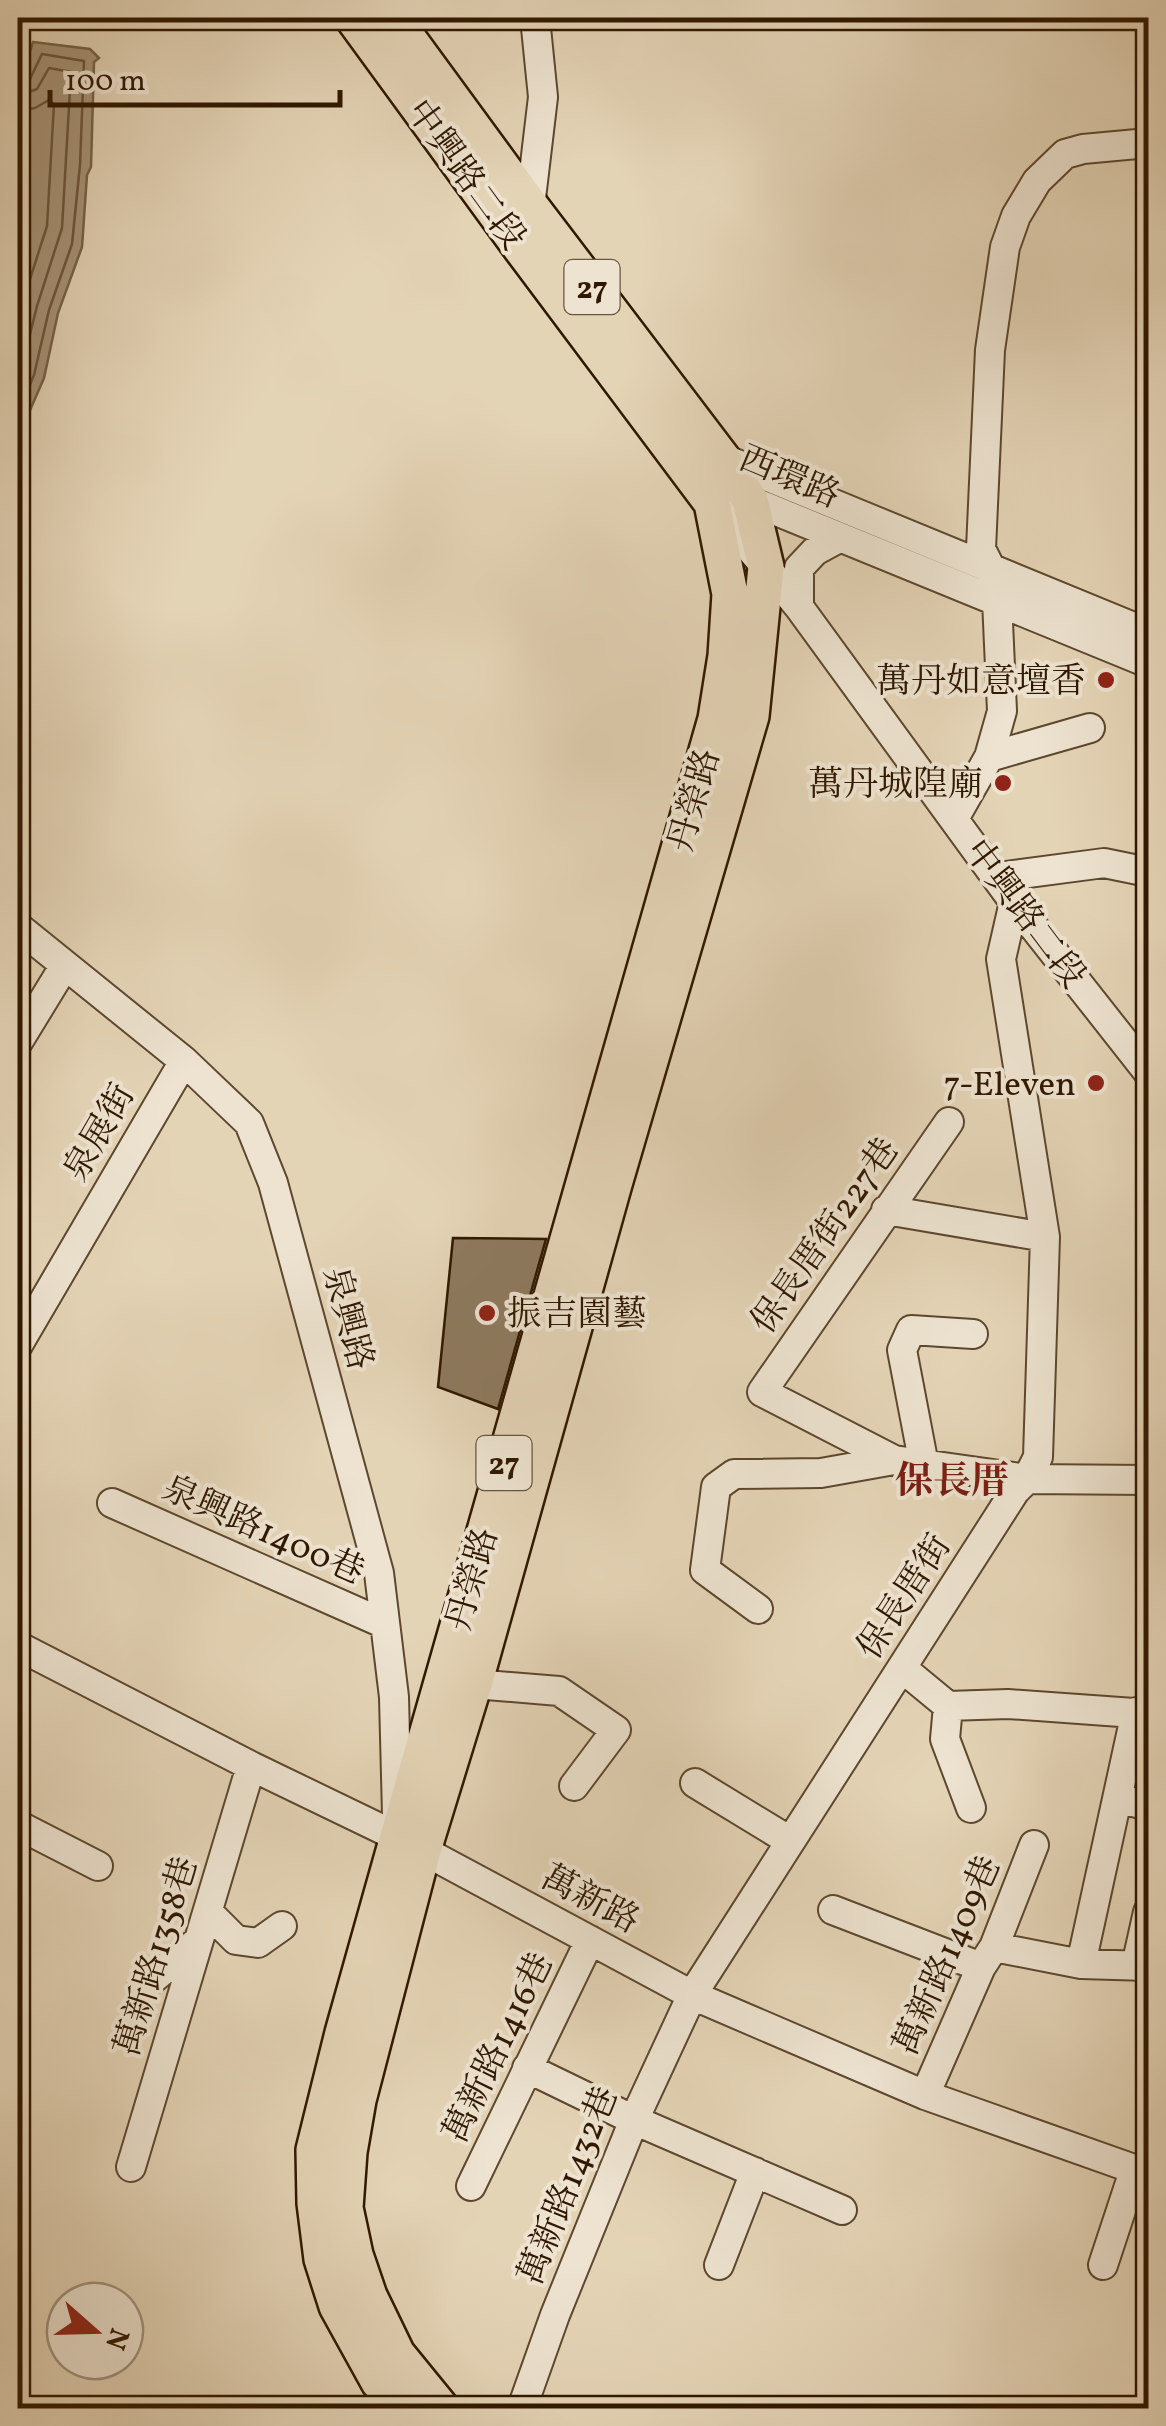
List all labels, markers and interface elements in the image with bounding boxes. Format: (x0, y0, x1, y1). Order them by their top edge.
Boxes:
scale bar (50, 45, 340, 107)
text: 100 m (65, 61, 146, 103)
street label: 中興路二段 (394, 91, 535, 261)
road number: 27 (564, 260, 620, 314)
street label: 西環路 (731, 436, 847, 521)
place label: 萬丹如意壇香 (876, 659, 1086, 707)
marker: 萬丹如意壇香 (1095, 669, 1117, 691)
street label: 丹榮路 (658, 744, 733, 858)
place label: 萬丹城隍廟 (808, 762, 983, 810)
marker: 萬丹城隍廟 (992, 772, 1014, 794)
street label: 中興路二段 (952, 830, 1095, 999)
place label: 7-Eleven (943, 1062, 1076, 1110)
marker: 7-Eleven (1085, 1072, 1107, 1094)
street label: 泉展街 (54, 1076, 148, 1191)
street label: 保長厝街227巷 (741, 1129, 912, 1344)
street label: 泉興路 (309, 1262, 383, 1376)
place label: 振吉園藝 (507, 1292, 647, 1340)
marker: 振吉園藝 (476, 1302, 498, 1324)
road number: 27 (476, 1436, 532, 1490)
district label: 保長厝 (895, 1457, 1009, 1510)
street label: 泉興路1400巷 (154, 1466, 371, 1598)
street label: 丹榮路 (436, 1523, 511, 1637)
street label: 保長厝街 (847, 1526, 964, 1669)
street label: 萬新路1409巷 (883, 1849, 1014, 2063)
street label: 萬新路1358巷 (105, 1851, 211, 2062)
street label: 萬新路 (532, 1855, 647, 1946)
street label: 萬新路1416巷 (433, 1945, 566, 2151)
street label: 萬新路1432巷 (508, 2080, 631, 2292)
north arrow (45, 2281, 145, 2381)
text: N (94, 2322, 138, 2355)

